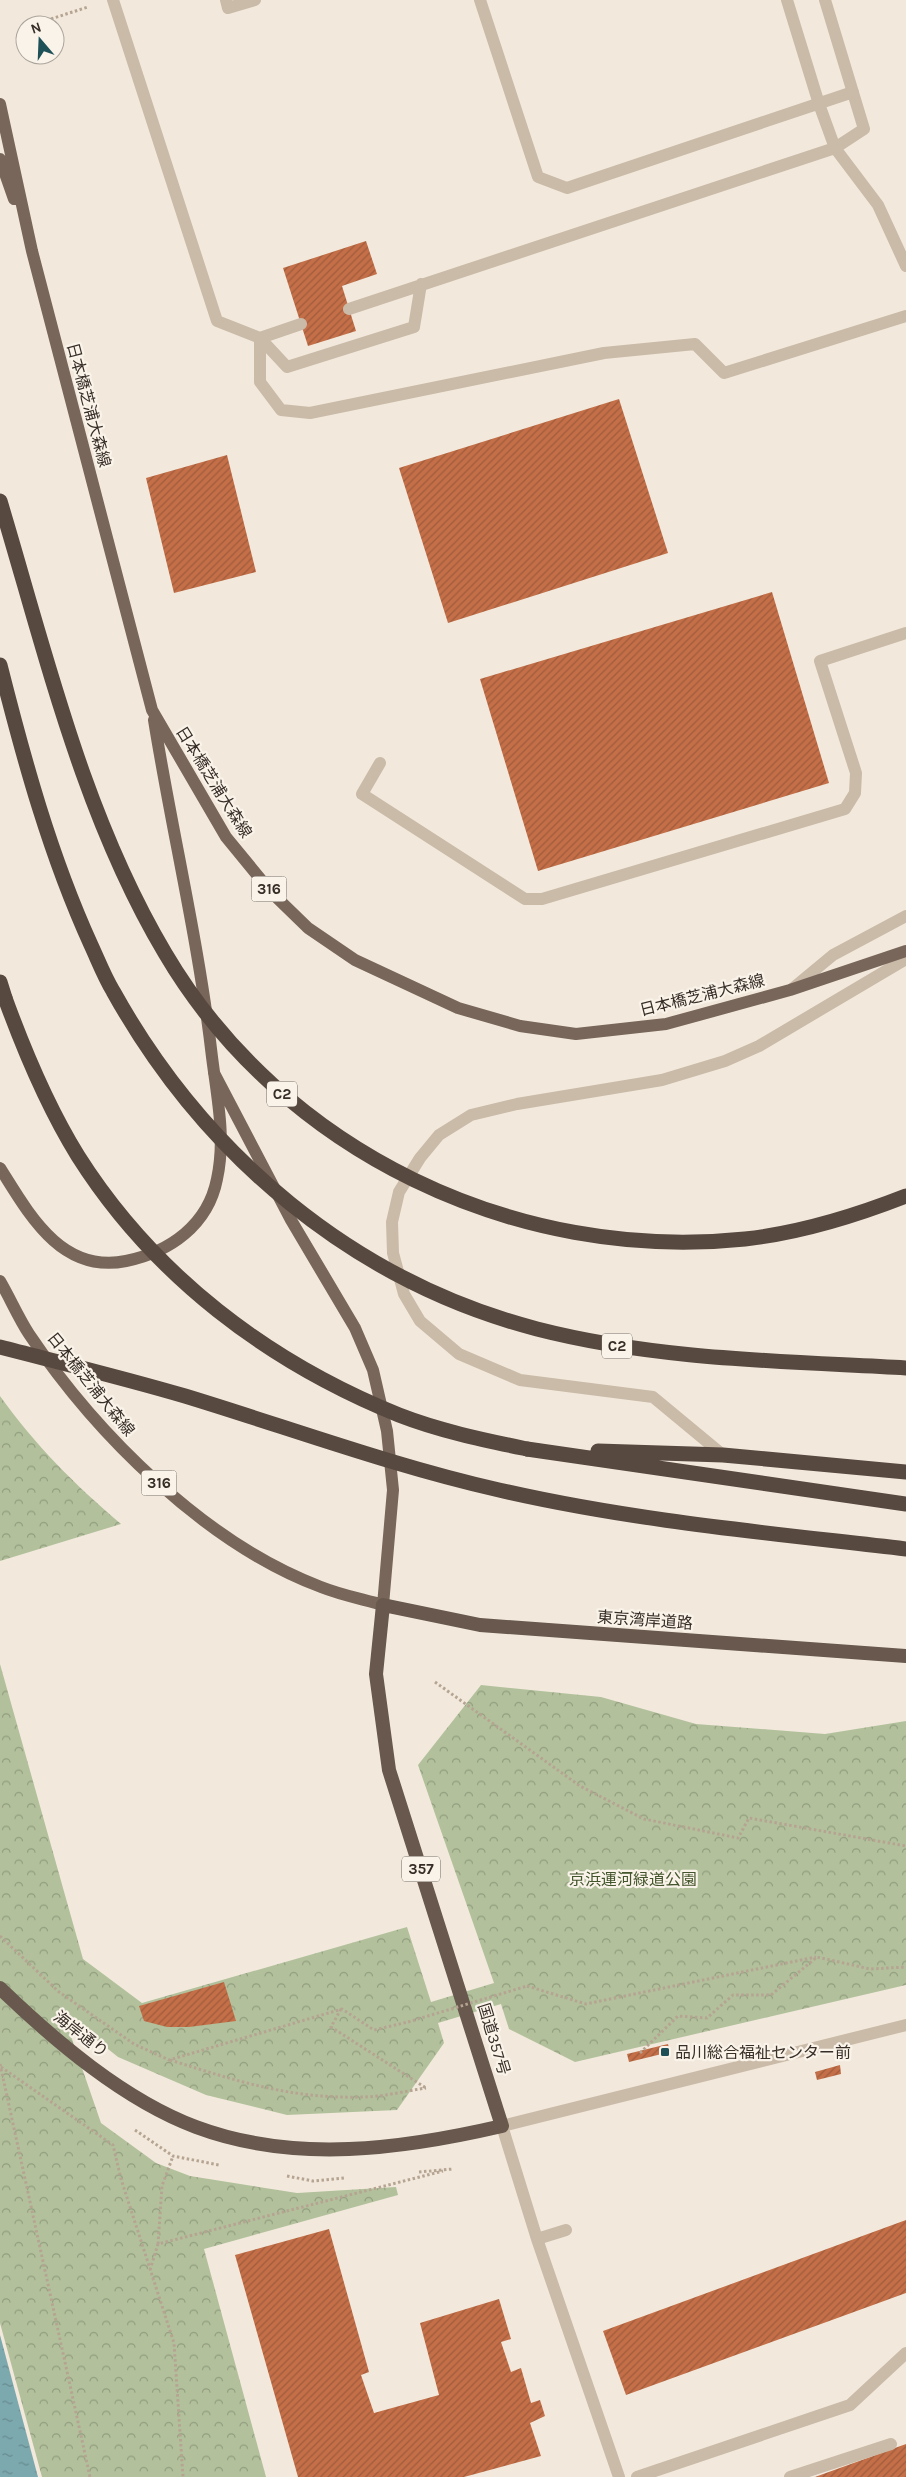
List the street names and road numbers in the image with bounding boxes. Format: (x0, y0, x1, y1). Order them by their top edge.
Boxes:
street label: 日本橋芝浦大森線 (63, 341, 115, 469)
street label: 日本橋芝浦大森線 (172, 723, 256, 841)
road number: 316 (252, 876, 286, 902)
street label: 日本橋芝浦大森線 (638, 970, 766, 1020)
road number: C2 (267, 1082, 297, 1106)
street label: 日本橋芝浦大森線 (43, 1328, 139, 1440)
road number: C2 (602, 1334, 632, 1358)
road number: 316 (142, 1470, 176, 1496)
street label: 東京湾岸道路 (596, 1607, 694, 1633)
road number: 357 (402, 1856, 440, 1882)
street label: 国道357号 (474, 2001, 514, 2077)
street label: 海岸通り (50, 2007, 112, 2061)

